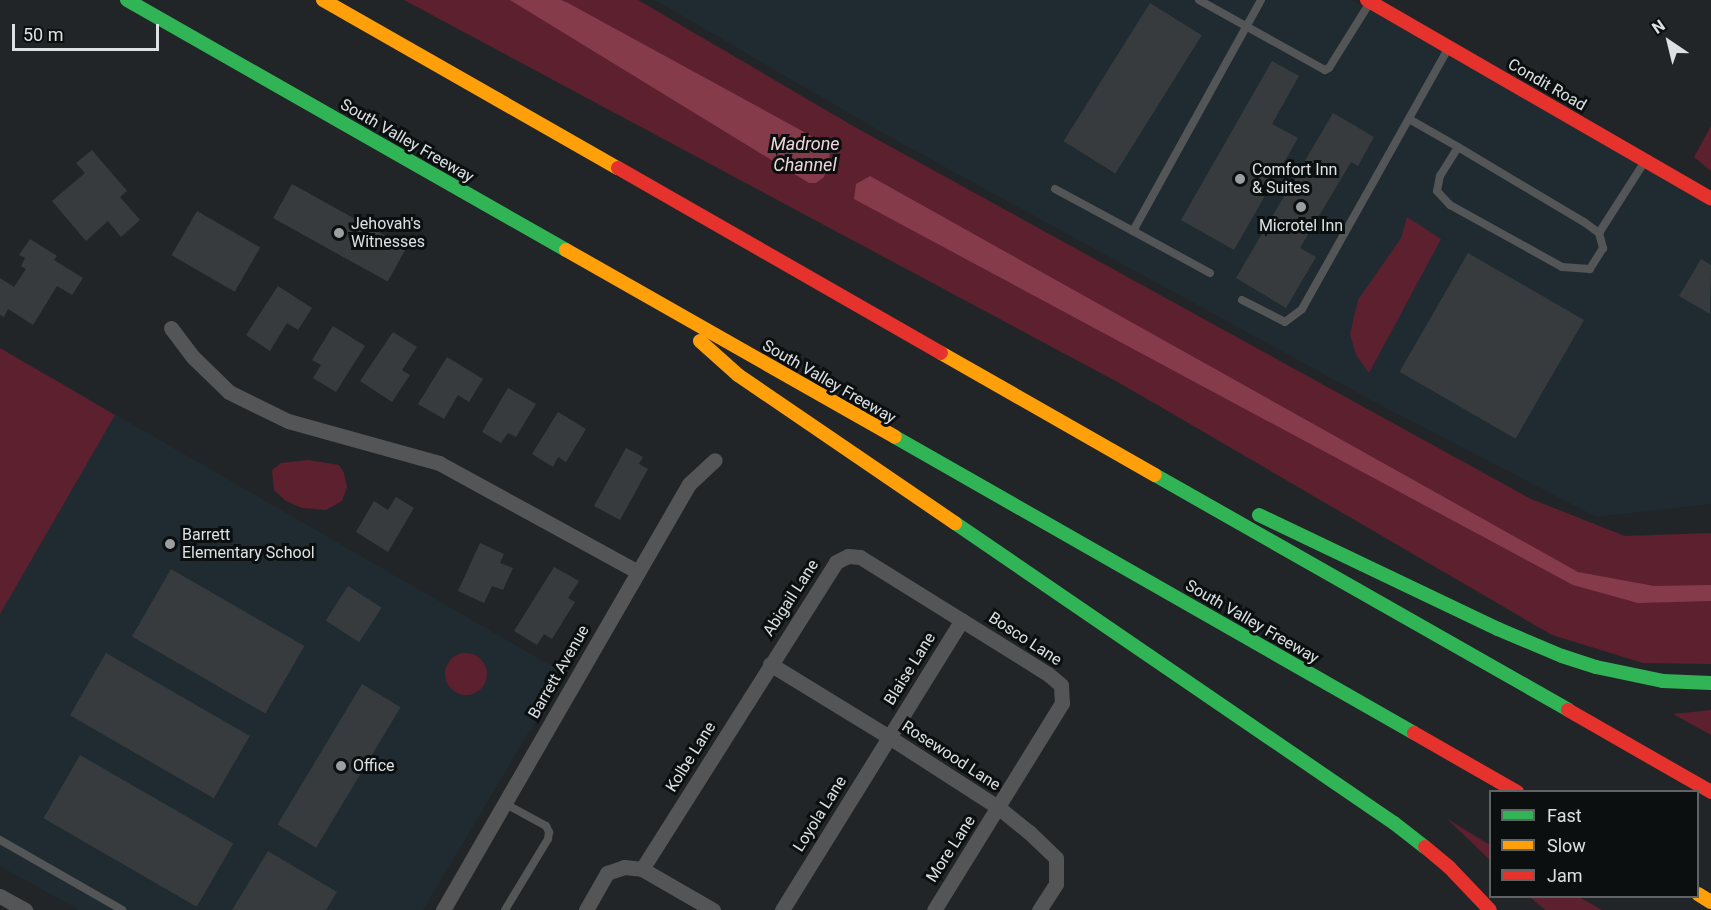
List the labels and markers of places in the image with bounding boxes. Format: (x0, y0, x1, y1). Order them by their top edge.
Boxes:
place label: Comfort Inn & Suites (1252, 160, 1337, 198)
marker: Comfort Inn & Suites (1233, 172, 1247, 186)
marker: Microtel Inn (1294, 200, 1308, 214)
place label: Jehovah's Witnesses (351, 214, 425, 252)
place label: Microtel Inn (1259, 216, 1343, 236)
marker: Jehovah's Witnesses (332, 226, 346, 240)
place label: Barrett Elementary School (182, 525, 315, 563)
marker: Barrett Elementary School (163, 537, 177, 551)
place label: Office (353, 756, 395, 776)
marker: Office (334, 759, 348, 773)

